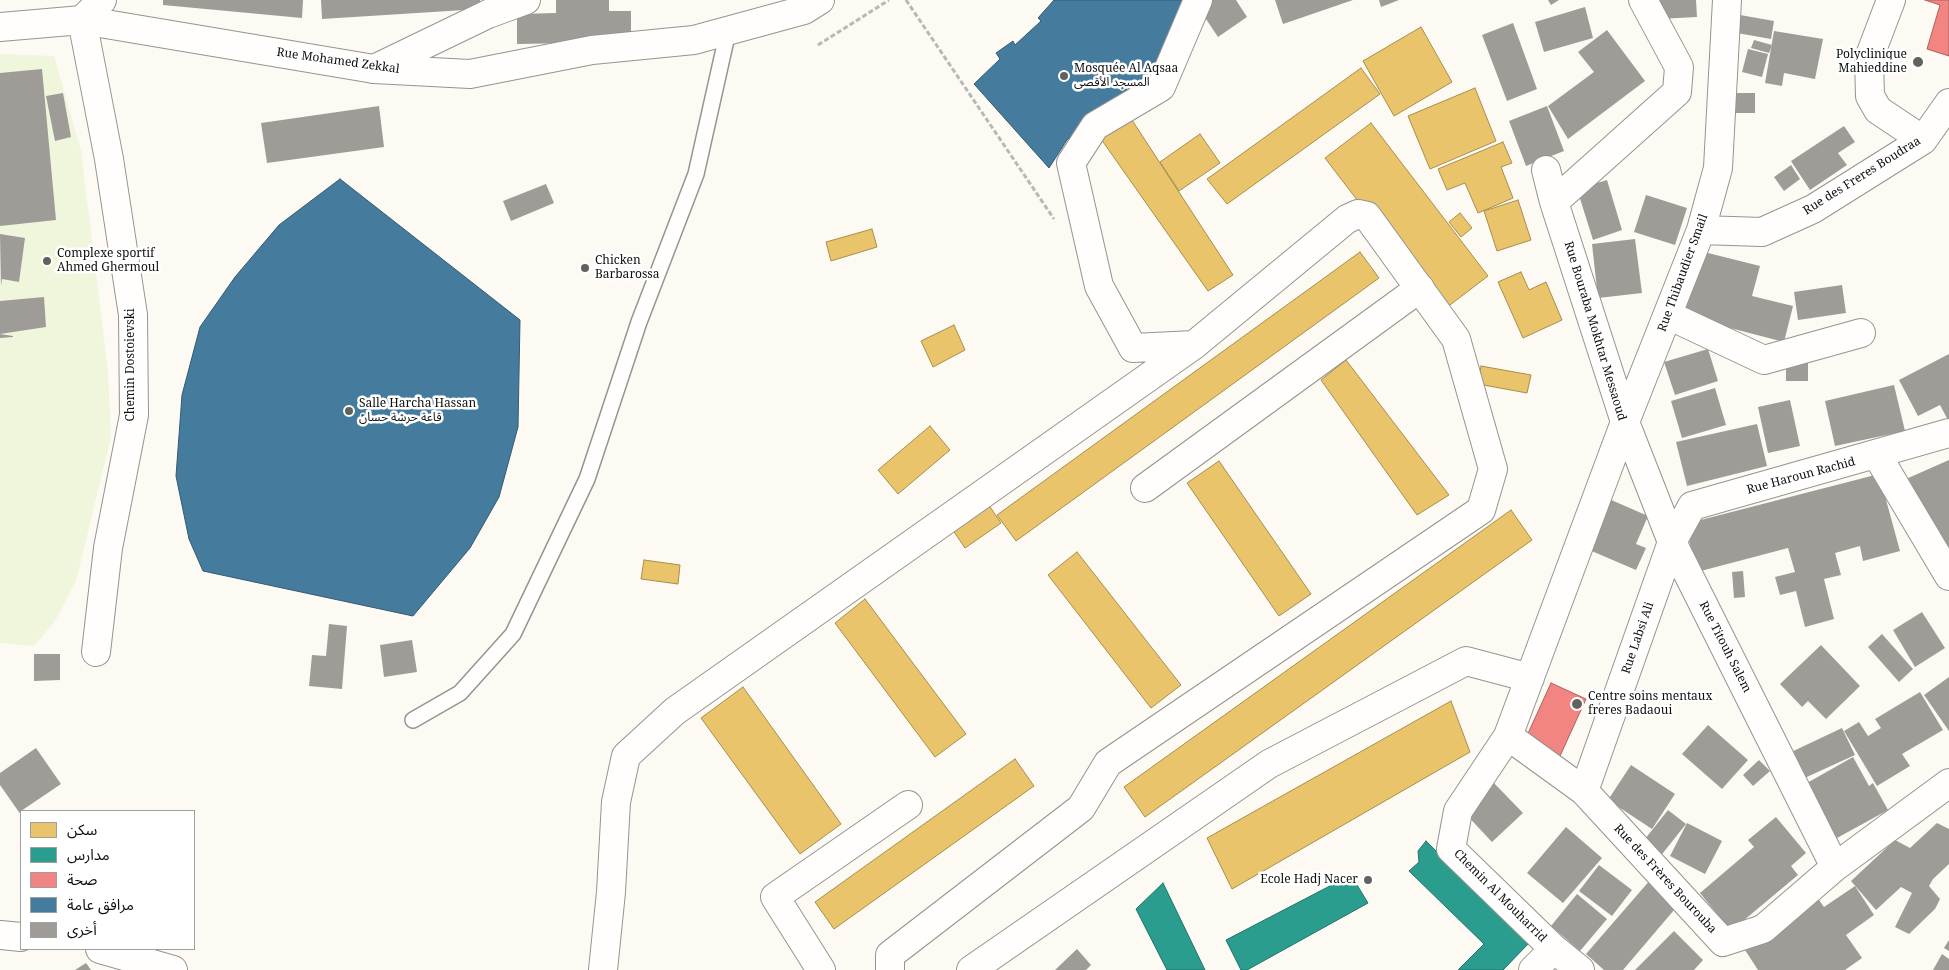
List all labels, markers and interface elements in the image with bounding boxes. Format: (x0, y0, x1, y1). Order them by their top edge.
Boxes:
street label: Rue Mohamed Zekkal (276, 45, 400, 77)
place label: Polyclinique Mahieddine (1836, 48, 1907, 76)
marker: Polyclinique Mahieddine (1911, 55, 1925, 69)
place label: Mosquée Al Aqsaa المسجد الأقصى (1074, 62, 1178, 90)
marker: Mosquée Al Aqsaa المسجد الأقصى (1058, 70, 1070, 82)
street label: Rue des Freres Boudraa (1801, 134, 1923, 218)
street label: Rue Thibaudier Smail (1655, 212, 1711, 334)
street label: Rue Bouraba Mokhtar Messaoud (1561, 240, 1629, 422)
place label: Complexe sportif Ahmed Ghermoul (57, 247, 159, 275)
place label: Chicken Barbarossa (595, 254, 660, 282)
marker: Complexe sportif Ahmed Ghermoul (41, 255, 53, 267)
marker: Chicken Barbarossa (579, 262, 591, 274)
street label: Chemin Dostoievski (124, 308, 138, 422)
place label: Salle Harcha Hassan قاعة حرشة حسان (359, 397, 476, 425)
marker: Salle Harcha Hassan قاعة حرشة حسان (343, 405, 355, 417)
street label: Rue Haroun Rachid (1745, 455, 1857, 497)
street label: Rue Titouh Salem (1696, 599, 1754, 695)
street label: Rue Labsi Ali (1619, 600, 1657, 676)
place label: Centre soins mentaux freres Badaoui (1588, 690, 1712, 718)
marker: Centre soins mentaux freres Badaoui (1570, 697, 1584, 711)
legend (20, 810, 195, 950)
text: سكن (67, 819, 97, 839)
street label: Rue des Frères Bourouba (1611, 821, 1719, 937)
text: مدارس (67, 844, 110, 864)
street label: Chemin Al Mouharrid (1451, 847, 1549, 945)
text: صحة (67, 869, 97, 889)
place label: Ecole Hadj Nacer (1260, 873, 1358, 887)
marker: Ecole Hadj Nacer (1362, 874, 1374, 886)
text: مرافق عامة (67, 894, 134, 914)
text: أخرى (67, 919, 97, 939)

